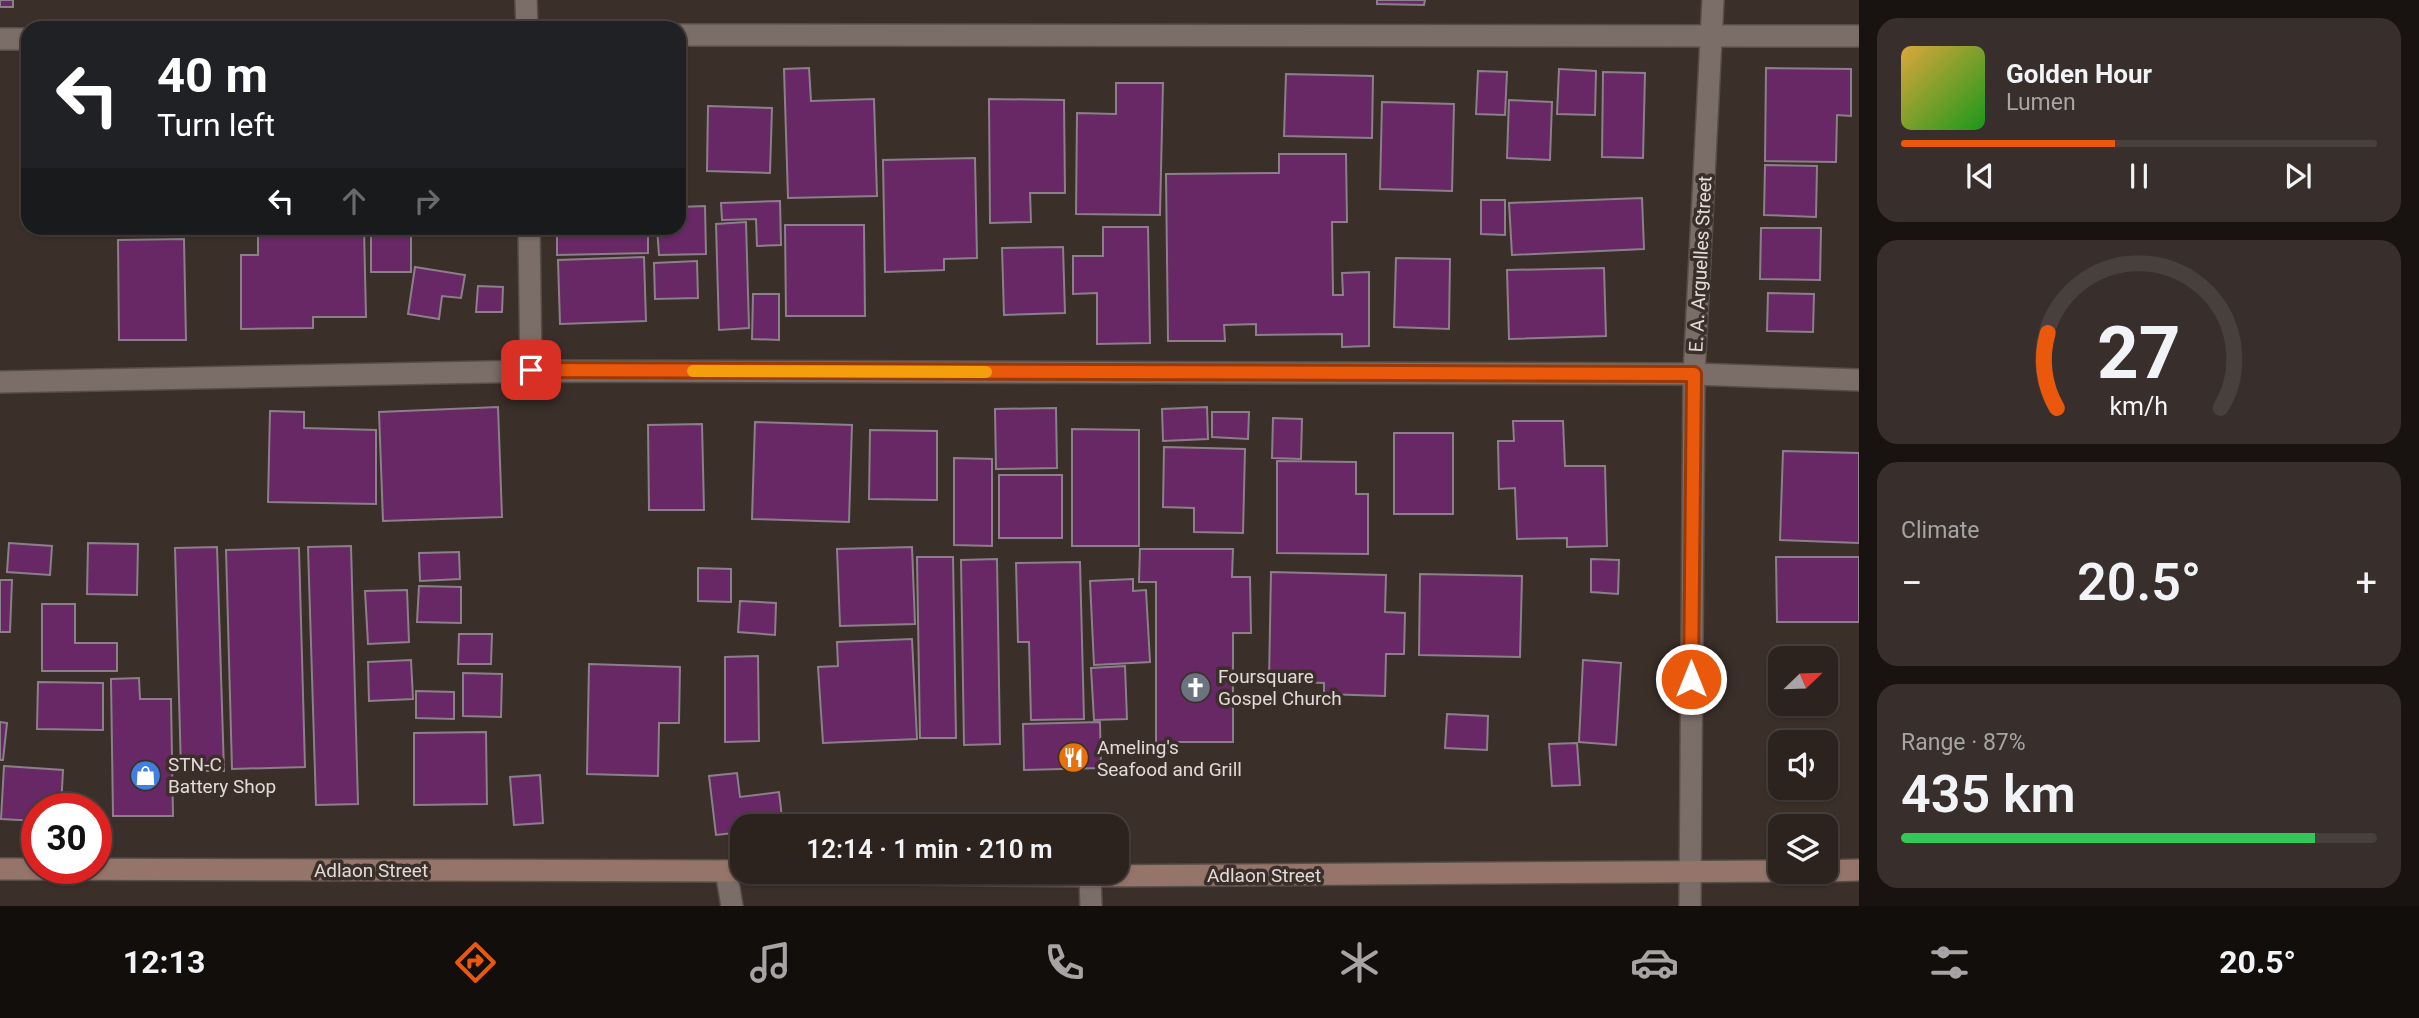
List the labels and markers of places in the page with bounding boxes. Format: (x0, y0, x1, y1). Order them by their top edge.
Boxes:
pin (501, 340, 561, 400)
place label: Foursquare Gospel Church (1218, 665, 1342, 710)
church icon: Foursquare Gospel Church (1178, 670, 1212, 704)
place label: Ameling's Seafood and Grill (1097, 736, 1242, 781)
restaurant icon: Ameling's Seafood and Grill (1057, 741, 1091, 775)
place label: STN-C Battery Shop (168, 753, 276, 798)
shop icon: STN-C Battery Shop (128, 758, 162, 792)

